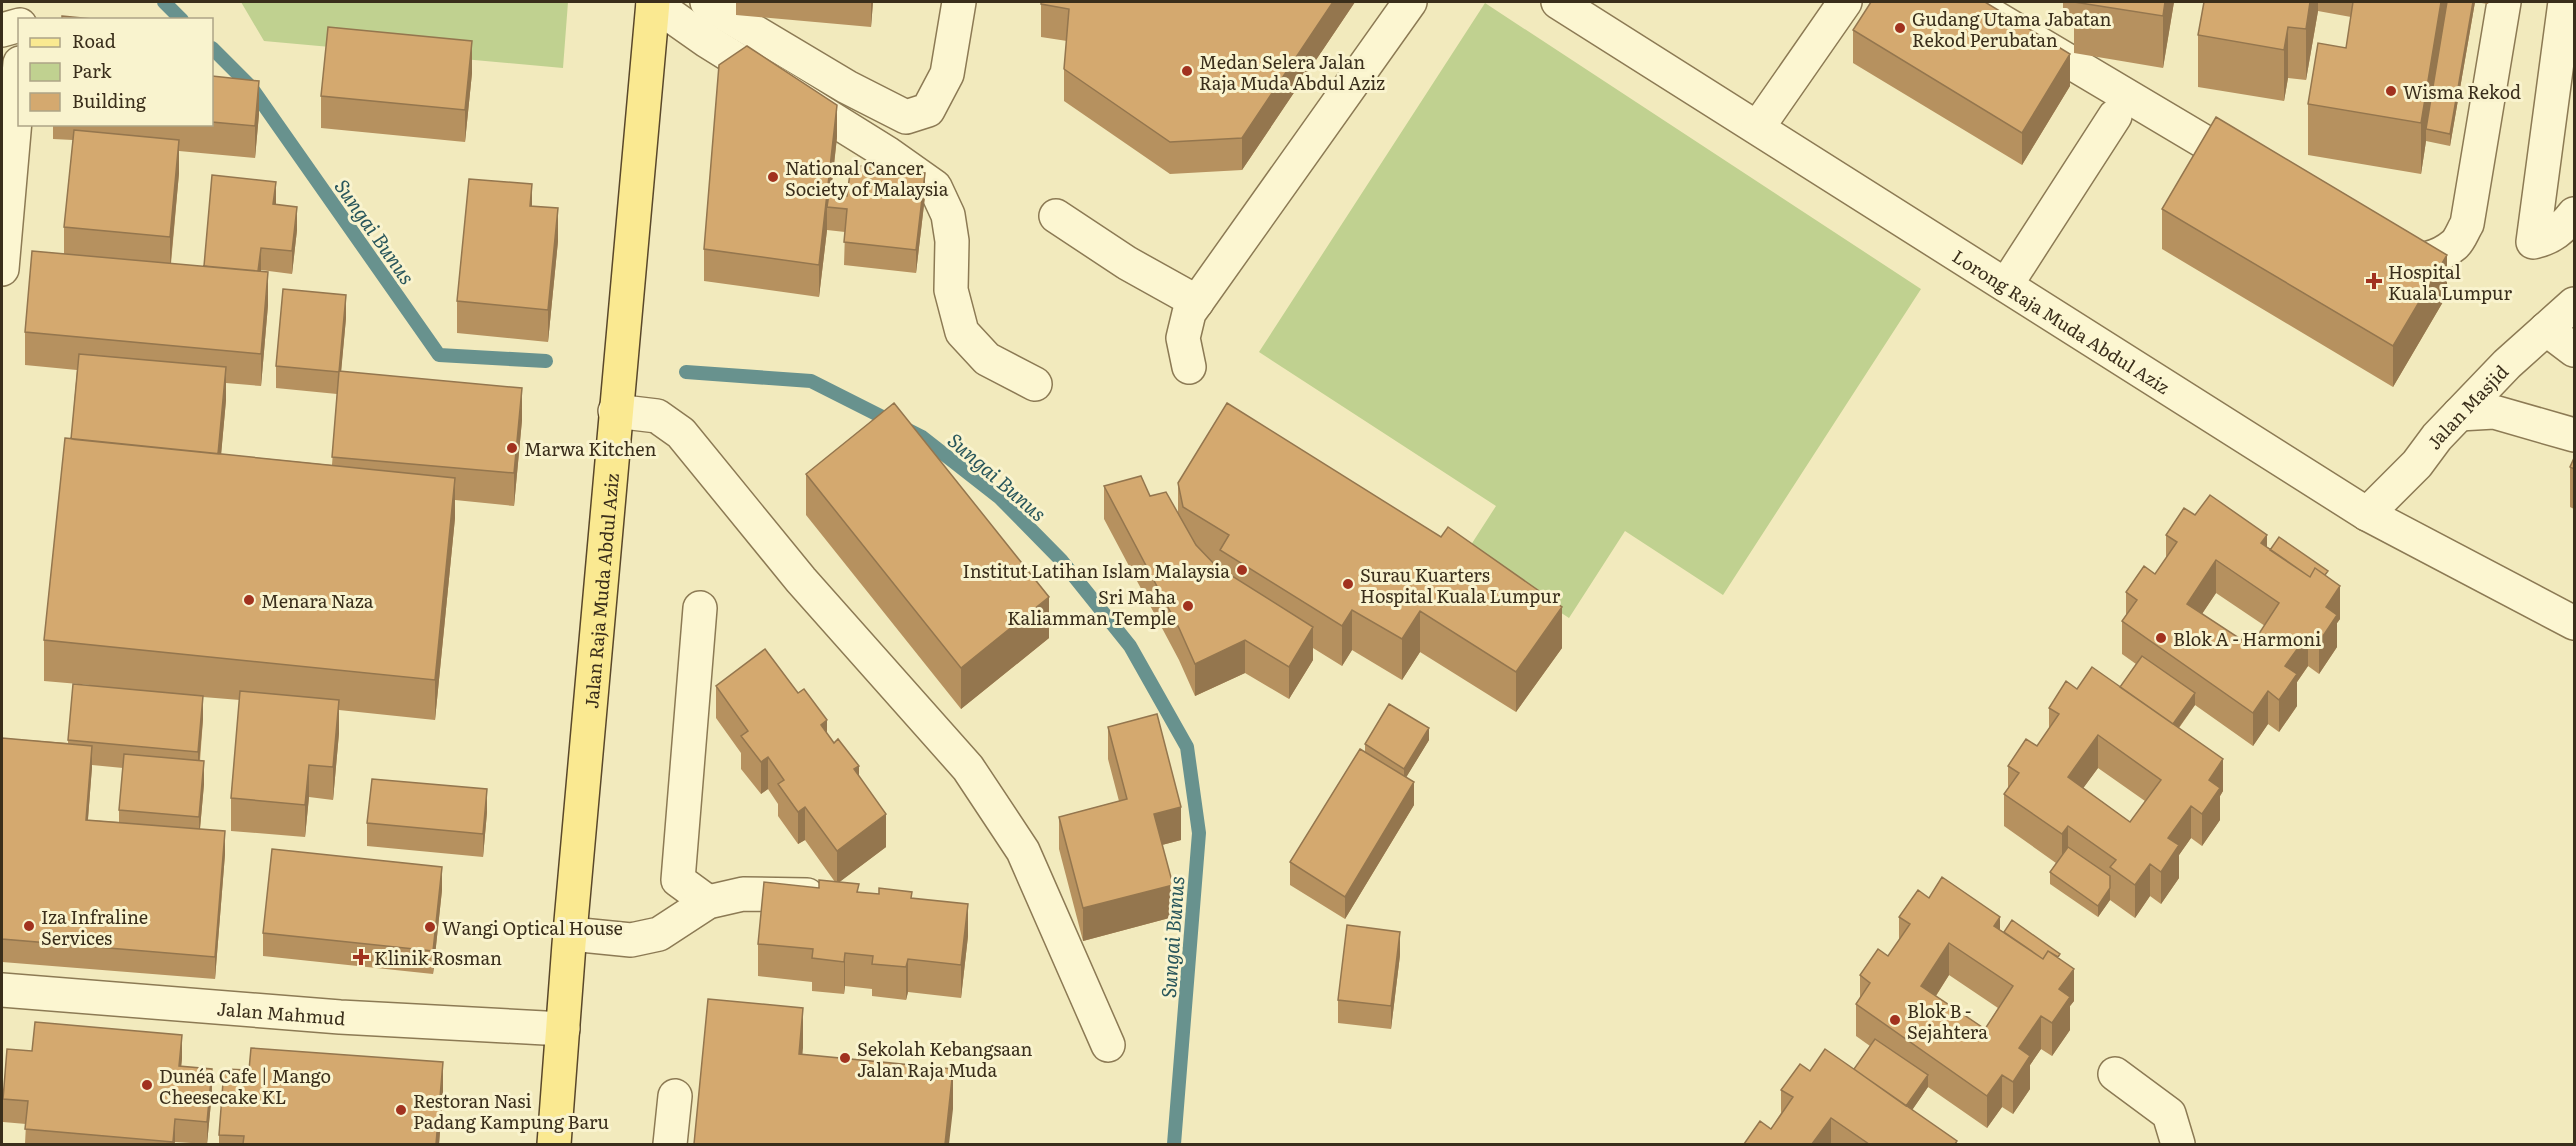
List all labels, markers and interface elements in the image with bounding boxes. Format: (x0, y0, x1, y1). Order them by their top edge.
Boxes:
place label: Gudang Utama Jabatan Rekod Perubatan (1912, 5, 2111, 53)
legend (18, 18, 213, 126)
marker: Gudang Utama Jabatan Rekod Perubatan (1893, 21, 1907, 35)
text: Road (72, 27, 116, 54)
place label: Medan Selera Jalan Raja Muda Abdul Aziz (1199, 48, 1385, 96)
text: Park (72, 57, 113, 84)
marker: Medan Selera Jalan Raja Muda Abdul Aziz (1180, 64, 1194, 78)
place label: Wisma Rekod (2403, 78, 2521, 105)
marker: Wisma Rekod (2384, 84, 2398, 98)
text: Building (72, 87, 147, 114)
place label: National Cancer Society of Malaysia (785, 154, 949, 202)
marker: National Cancer Society of Malaysia (766, 170, 780, 184)
water label: Sungai Bunus (329, 172, 423, 290)
street label: Lorong Raja Muda Abdul Aziz (1948, 242, 2176, 400)
place label: Hospital Kuala Lumpur (2388, 258, 2512, 306)
marker: Hospital Kuala Lumpur (2365, 272, 2383, 290)
street label: Jalan Masjid (2419, 358, 2514, 454)
water label: Sungai Bunus (942, 425, 1054, 527)
place label: Marwa Kitchen (524, 435, 656, 462)
marker: Marwa Kitchen (505, 441, 519, 455)
street label: Jalan Raja Muda Abdul Aziz (577, 472, 624, 710)
place label: Institut Latihan Islam Malaysia (963, 557, 1230, 584)
place label: Surau Kuarters Hospital Kuala Lumpur (1360, 561, 1561, 609)
marker: Institut Latihan Islam Malaysia (1235, 563, 1249, 577)
marker: Surau Kuarters Hospital Kuala Lumpur (1341, 577, 1355, 591)
place label: Sri Maha Kaliamman Temple (1007, 583, 1176, 631)
place label: Menara Naza (261, 587, 374, 614)
marker: Menara Naza (242, 593, 256, 607)
marker: Sri Maha Kaliamman Temple (1181, 599, 1195, 613)
place label: Blok A - Harmoni (2173, 625, 2321, 652)
marker: Blok A - Harmoni (2154, 631, 2168, 645)
water label: Sungai Bunus (1152, 875, 1190, 999)
place label: Iza Infraline Services (41, 903, 148, 951)
place label: Wangi Optical House (442, 914, 623, 941)
marker: Iza Infraline Services (22, 919, 36, 933)
marker: Wangi Optical House (423, 920, 437, 934)
place label: Klinik Rosman (374, 944, 502, 971)
marker: Klinik Rosman (352, 948, 370, 966)
street label: Jalan Mahmud (216, 994, 346, 1031)
place label: Blok B - Sejahtera (1907, 997, 1988, 1045)
marker: Blok B - Sejahtera (1888, 1013, 1902, 1027)
place label: Sekolah Kebangsaan Jalan Raja Muda (857, 1035, 1033, 1083)
marker: Sekolah Kebangsaan Jalan Raja Muda (838, 1051, 852, 1065)
place label: Dunéa Cafe | Mango Cheesecake KL (159, 1062, 331, 1110)
marker: Dunéa Cafe | Mango Cheesecake KL (140, 1078, 154, 1092)
place label: Restoran Nasi Padang Kampung Baru (413, 1087, 609, 1135)
marker: Restoran Nasi Padang Kampung Baru (394, 1103, 408, 1117)

